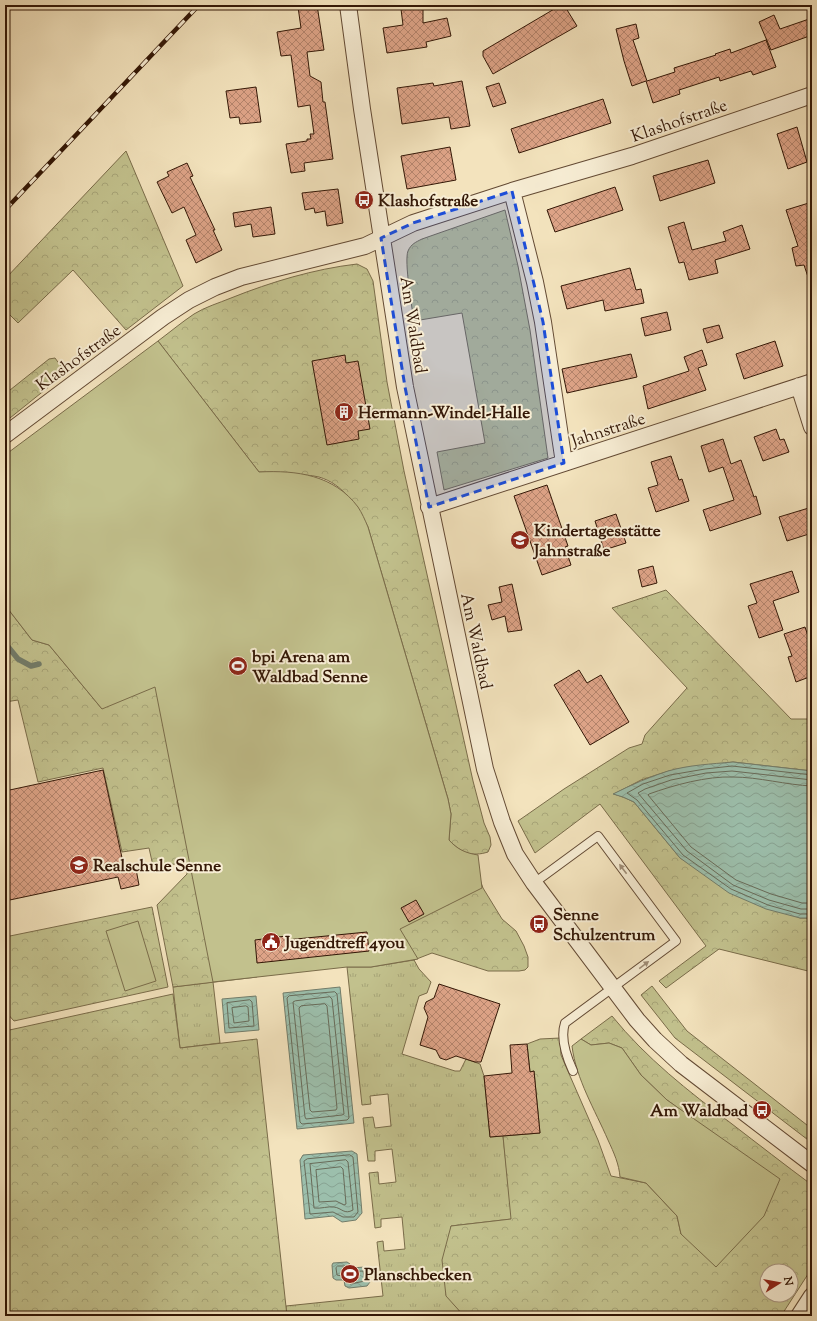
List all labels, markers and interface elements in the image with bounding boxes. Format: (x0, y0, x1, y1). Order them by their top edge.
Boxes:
street label: Klashofstraße (628, 94, 731, 150)
bus stop icon: Klashofstraße (353, 189, 375, 211)
place label: Klashofstraße (378, 190, 478, 214)
street label: Am Waldbad (393, 275, 432, 376)
street label: Klashofstraße (32, 319, 127, 398)
building icon: Hermann-Windel-Halle (333, 401, 355, 423)
place label: Hermann-Windel-Halle (358, 402, 530, 426)
street label: Jahnstraße (568, 408, 649, 454)
place label: Kindertagesstätte Jahnstraße (532, 520, 661, 564)
school or university icon: Kindertagesstätte Jahnstraße (509, 529, 531, 551)
street label: Am Waldbad (453, 591, 497, 692)
place label: bpi Arena am Waldbad Senne (251, 646, 368, 690)
sports icon: bpi Arena am Waldbad Senne (227, 655, 249, 677)
school or university icon: Realschule Senne (68, 854, 90, 876)
place label: Realschule Senne (93, 855, 221, 879)
one-way arrow (618, 863, 627, 874)
place label: Senne Schulzentrum (553, 904, 656, 948)
bus stop icon: Senne Schulzentrum (528, 913, 550, 935)
public building icon: Jugendtreff 4you (260, 931, 282, 953)
place label: Jugendtreff 4you (283, 932, 405, 956)
one-way arrow (639, 961, 649, 969)
bus stop icon: Am Waldbad (751, 1099, 773, 1121)
place label: Am Waldbad (650, 1100, 748, 1124)
sports icon: Planschbecken (339, 1263, 361, 1285)
north arrow (759, 1263, 799, 1303)
place label: Planschbecken (364, 1264, 473, 1288)
text: N (779, 1274, 797, 1287)

